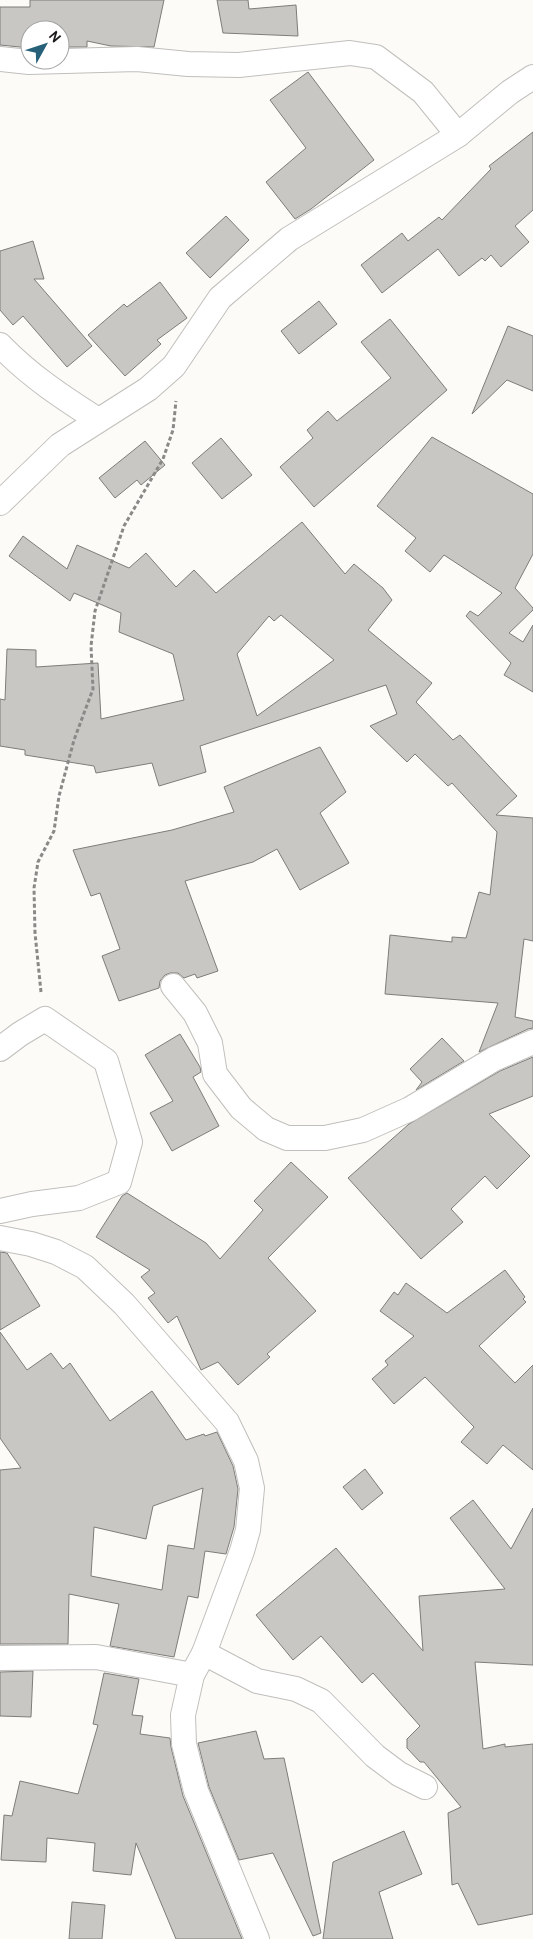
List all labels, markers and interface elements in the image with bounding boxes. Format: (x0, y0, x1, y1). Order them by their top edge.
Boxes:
north arrow (20, 20, 70, 70)
text: N (44, 28, 64, 47)

